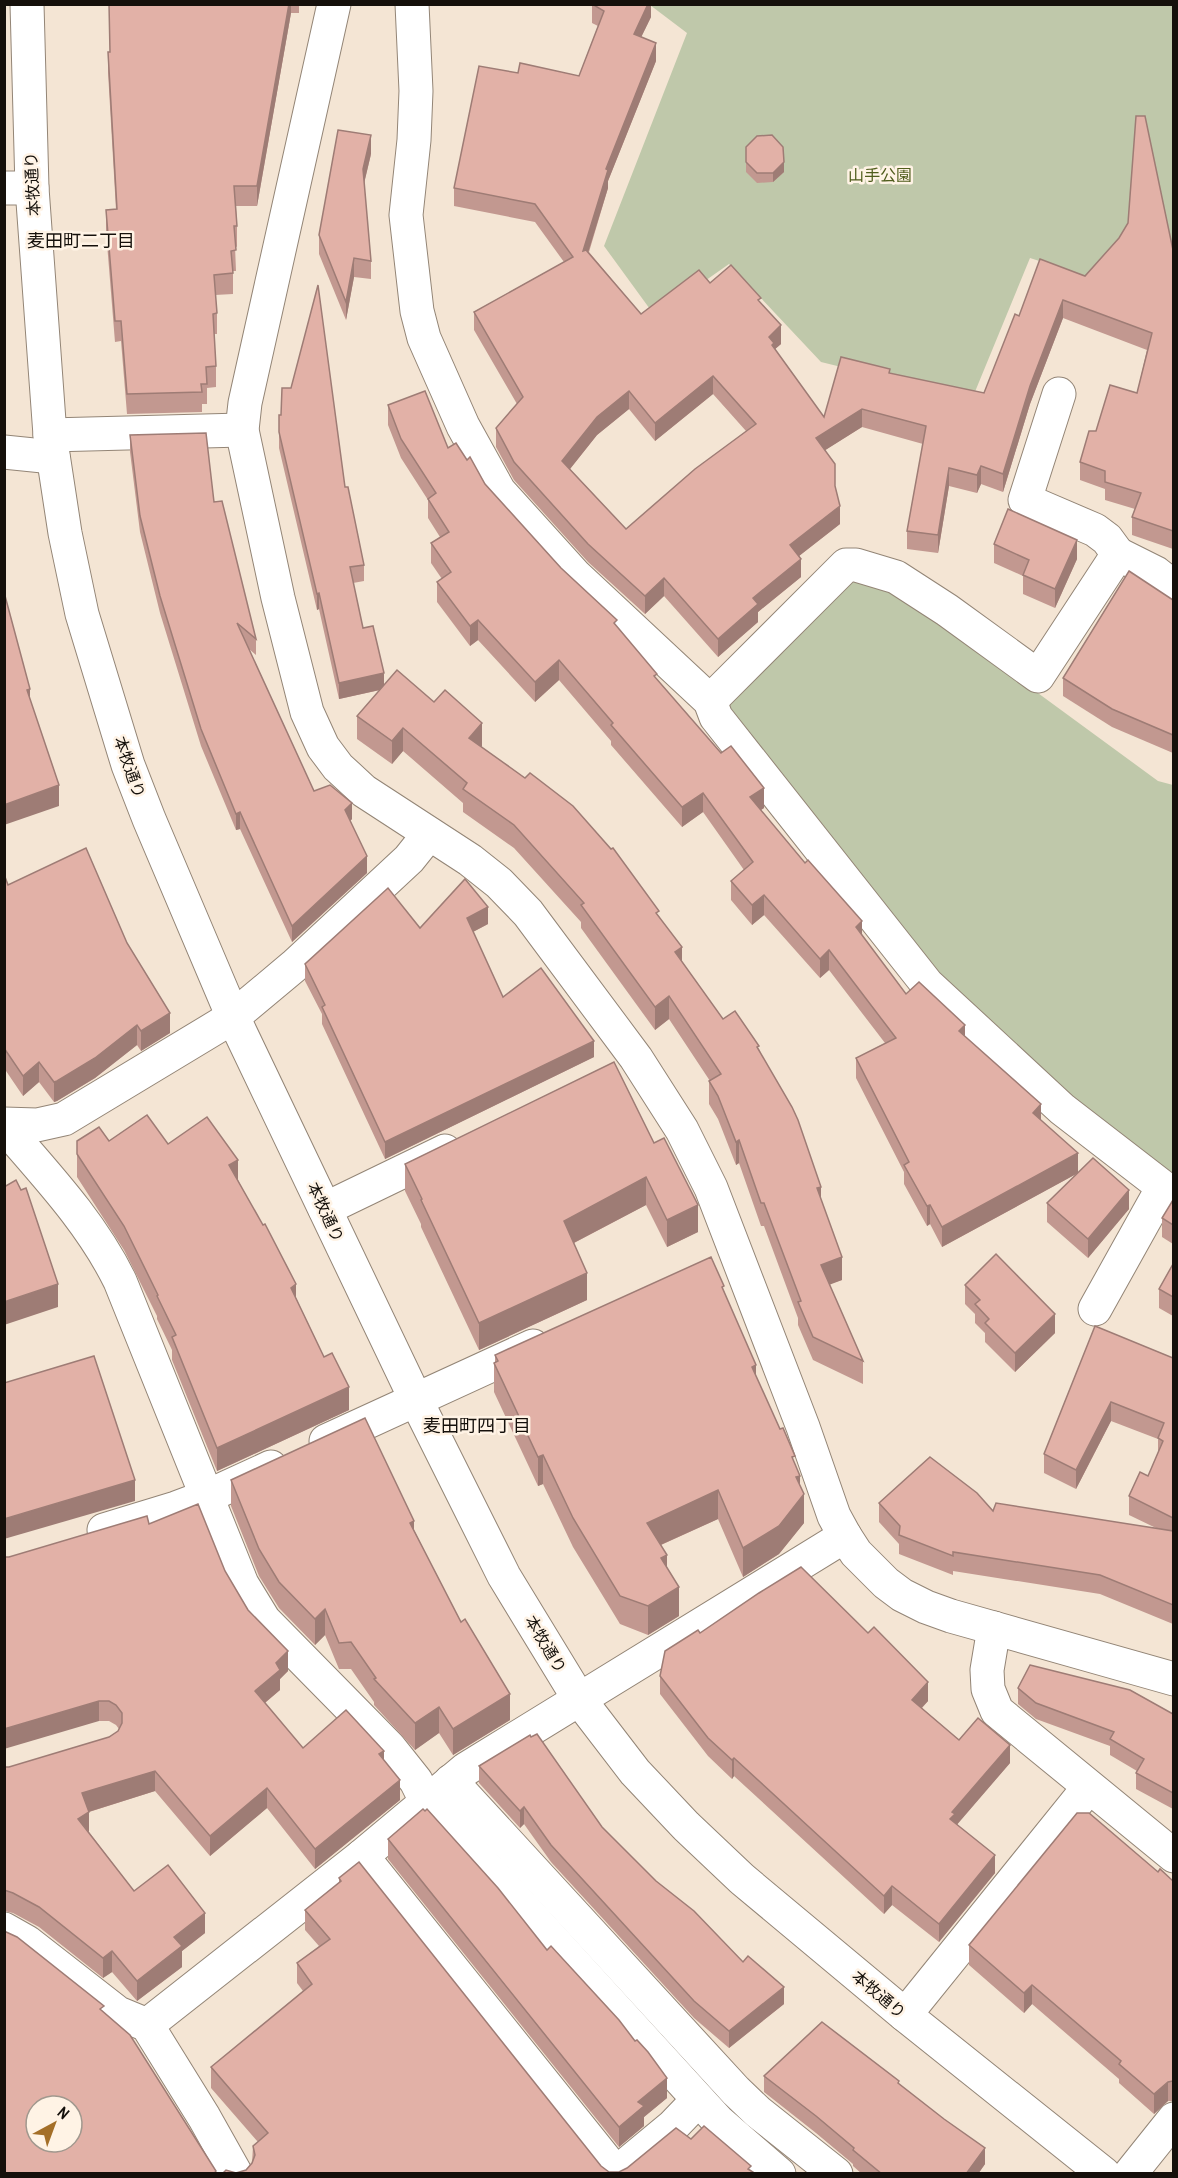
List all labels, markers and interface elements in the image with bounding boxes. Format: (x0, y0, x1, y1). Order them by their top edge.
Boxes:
street label: 本牧通り (19, 151, 45, 217)
park label: 山手公園 (848, 164, 912, 186)
district label: 麦田町二丁目 (27, 228, 135, 253)
street label: 本牧通り (109, 733, 151, 801)
street label: 本牧通り (303, 1178, 349, 1246)
district label: 麦田町四丁目 (423, 1413, 531, 1438)
street label: 本牧通り (520, 1611, 572, 1677)
street label: 本牧通り (847, 1965, 911, 2023)
north arrow (24, 2094, 84, 2154)
text: N (53, 2101, 75, 2124)

